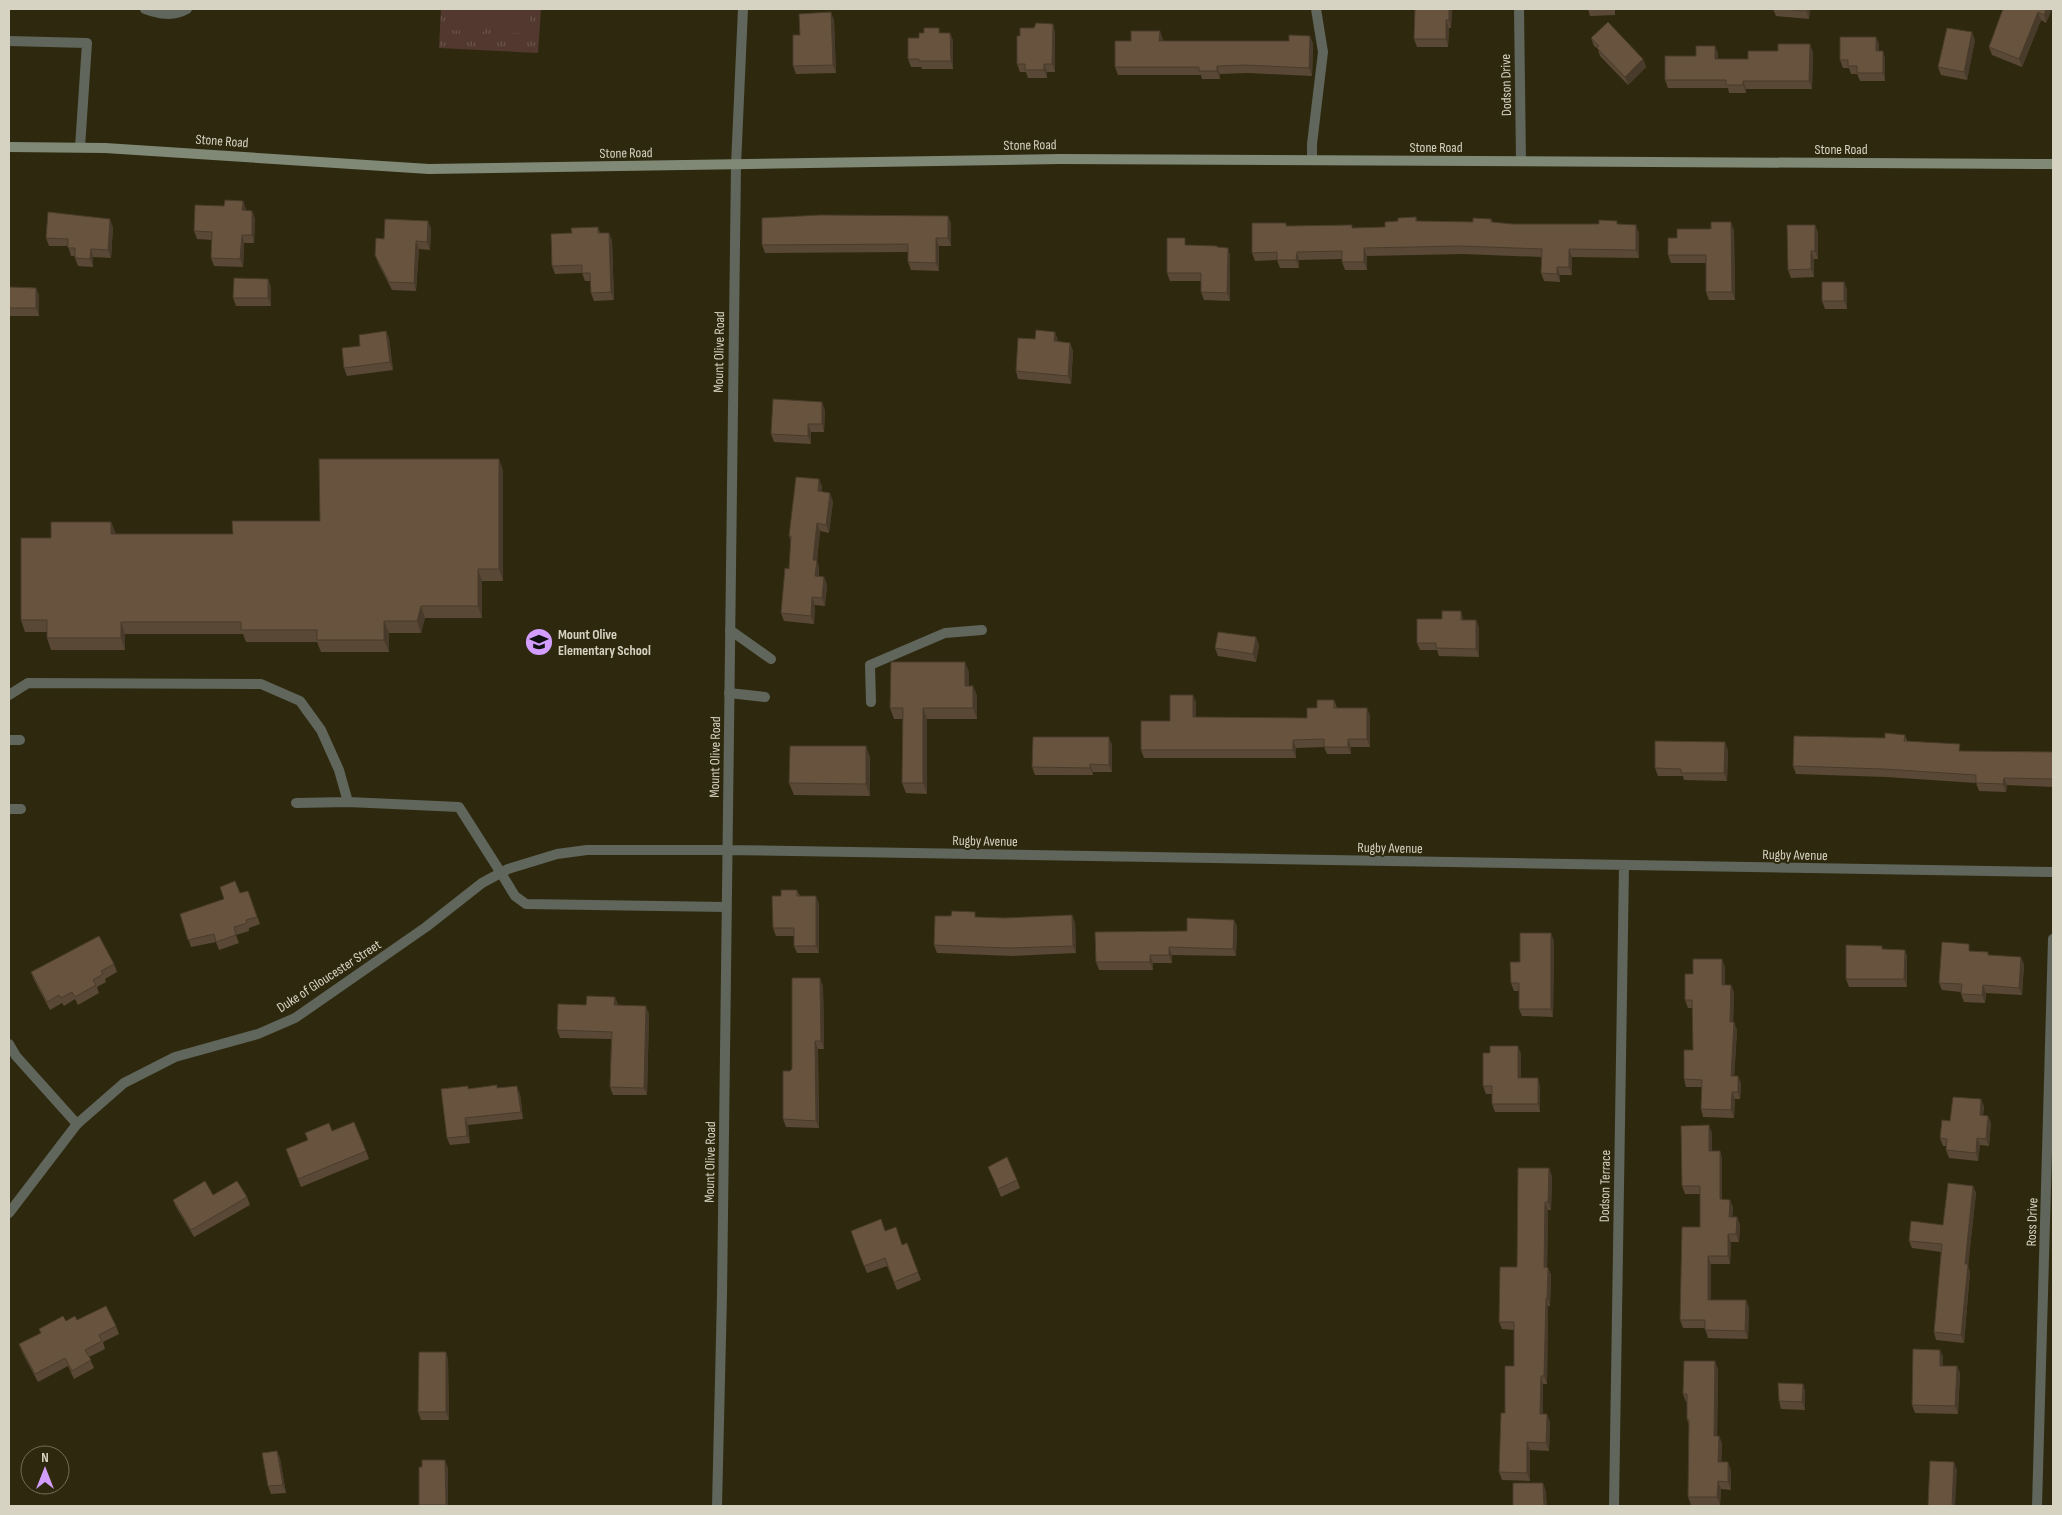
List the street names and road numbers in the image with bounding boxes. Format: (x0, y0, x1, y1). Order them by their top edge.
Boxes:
street label: Dodson Drive (1497, 54, 1515, 116)
street label: Stone Road (195, 131, 249, 151)
street label: Stone Road (1003, 136, 1057, 154)
street label: Stone Road (1409, 139, 1463, 156)
street label: Stone Road (1814, 141, 1868, 158)
street label: Stone Road (599, 144, 653, 162)
street label: Mount Olive Road (710, 311, 728, 393)
street label: Mount Olive Road (706, 716, 724, 798)
street label: Rugby Avenue (952, 832, 1018, 850)
street label: Rugby Avenue (1357, 839, 1423, 857)
street label: Rugby Avenue (1762, 846, 1828, 864)
street label: Duke of Gloucester Street (274, 936, 384, 1016)
street label: Mount Olive Road (701, 1121, 719, 1203)
street label: Dodson Terrace (1596, 1150, 1614, 1222)
street label: Ross Drive (2023, 1197, 2041, 1247)

